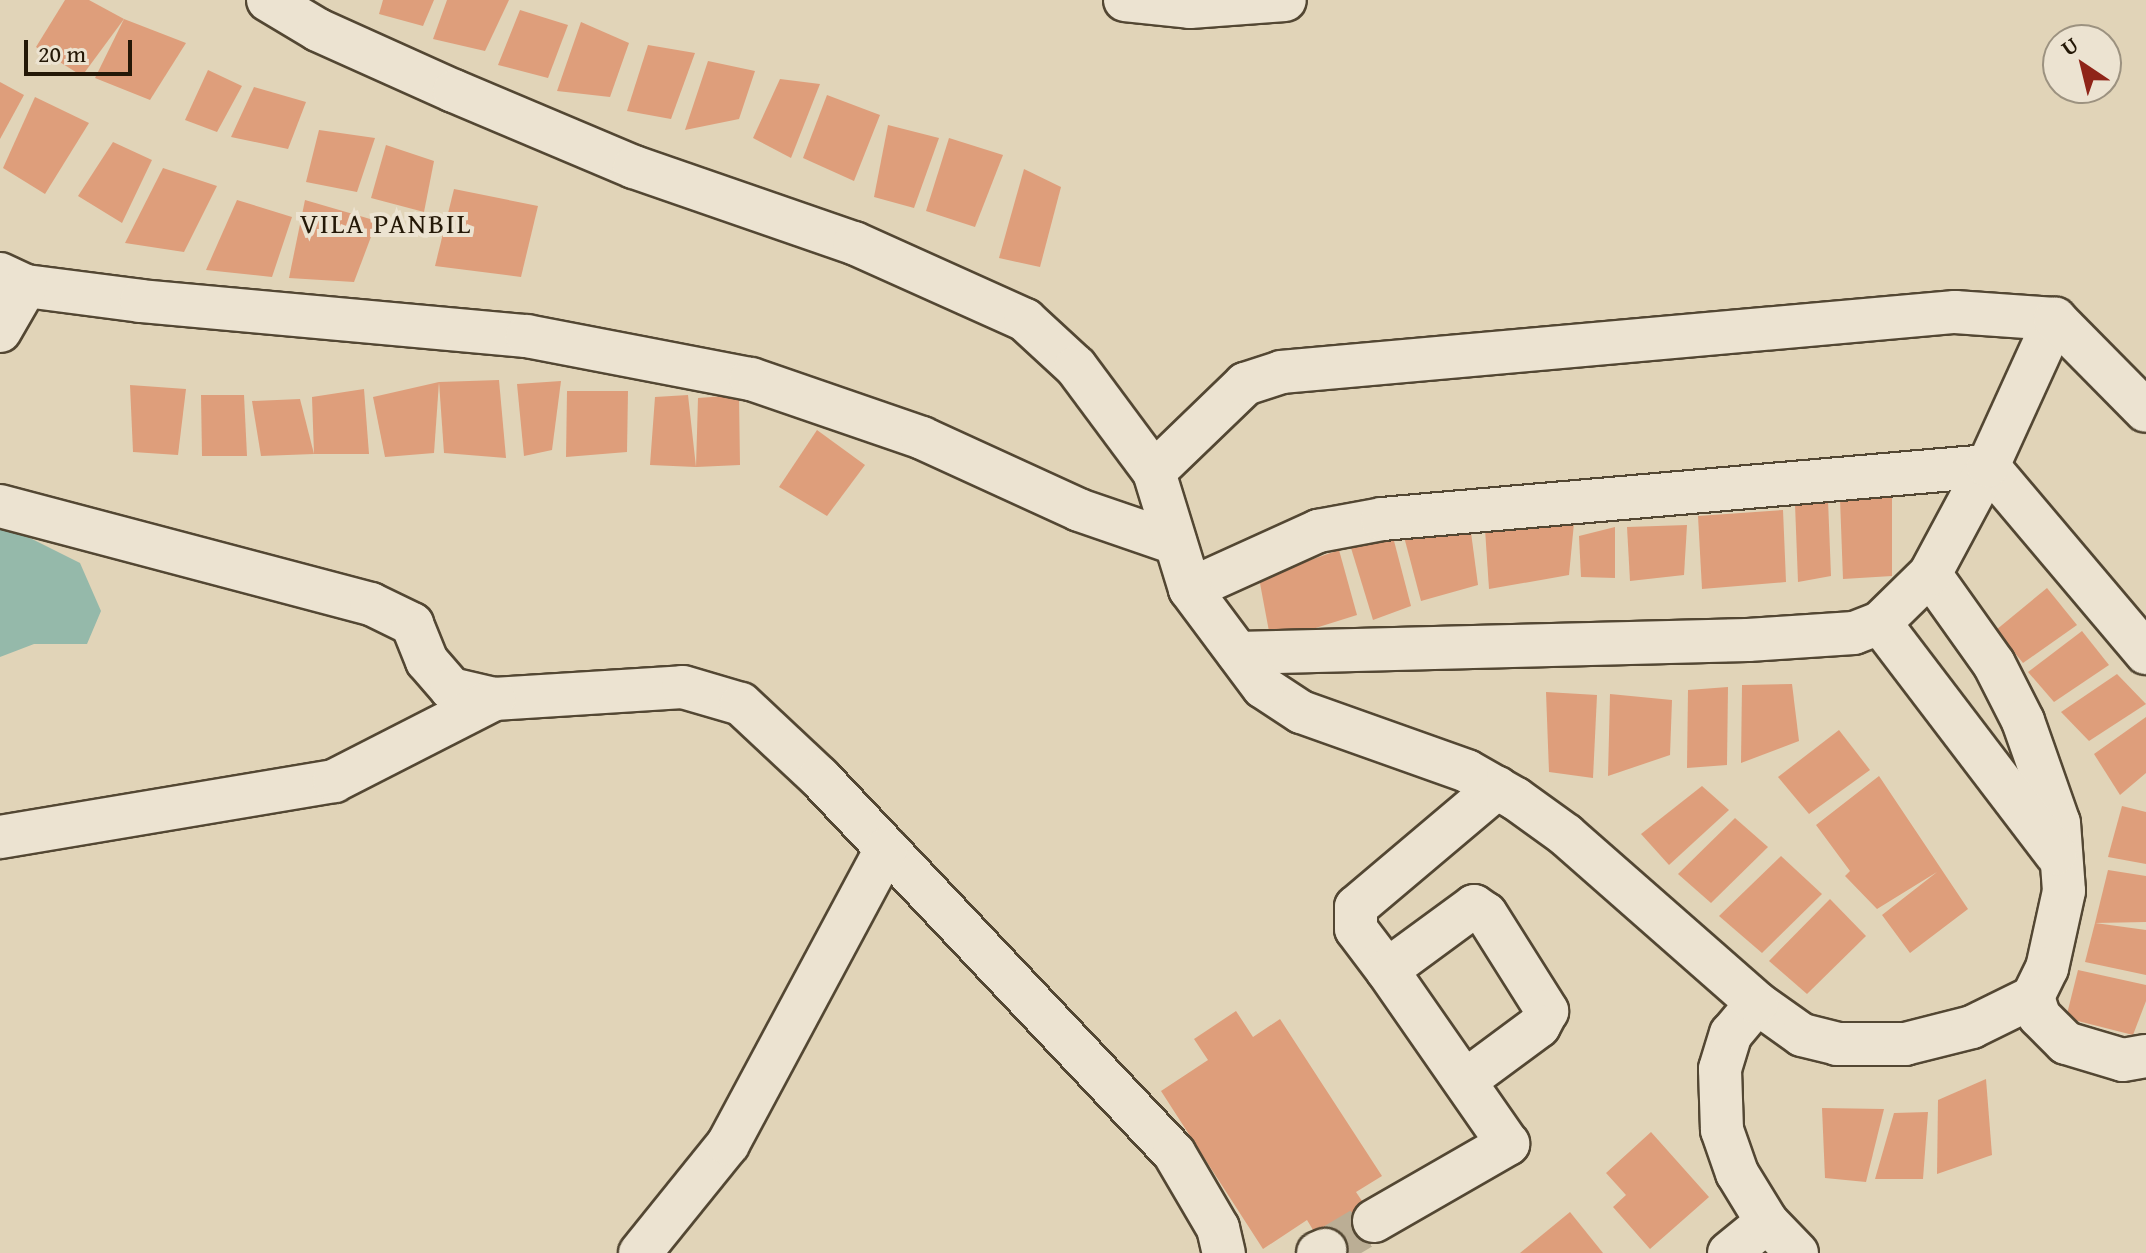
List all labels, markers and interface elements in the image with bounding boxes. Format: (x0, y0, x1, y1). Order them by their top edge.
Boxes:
scale bar (28, 24, 136, 74)
north arrow (2042, 24, 2122, 104)
text: U (2054, 29, 2085, 63)
text: 20 m (38, 36, 86, 71)
district label: VILA PANBIL (300, 206, 472, 240)

